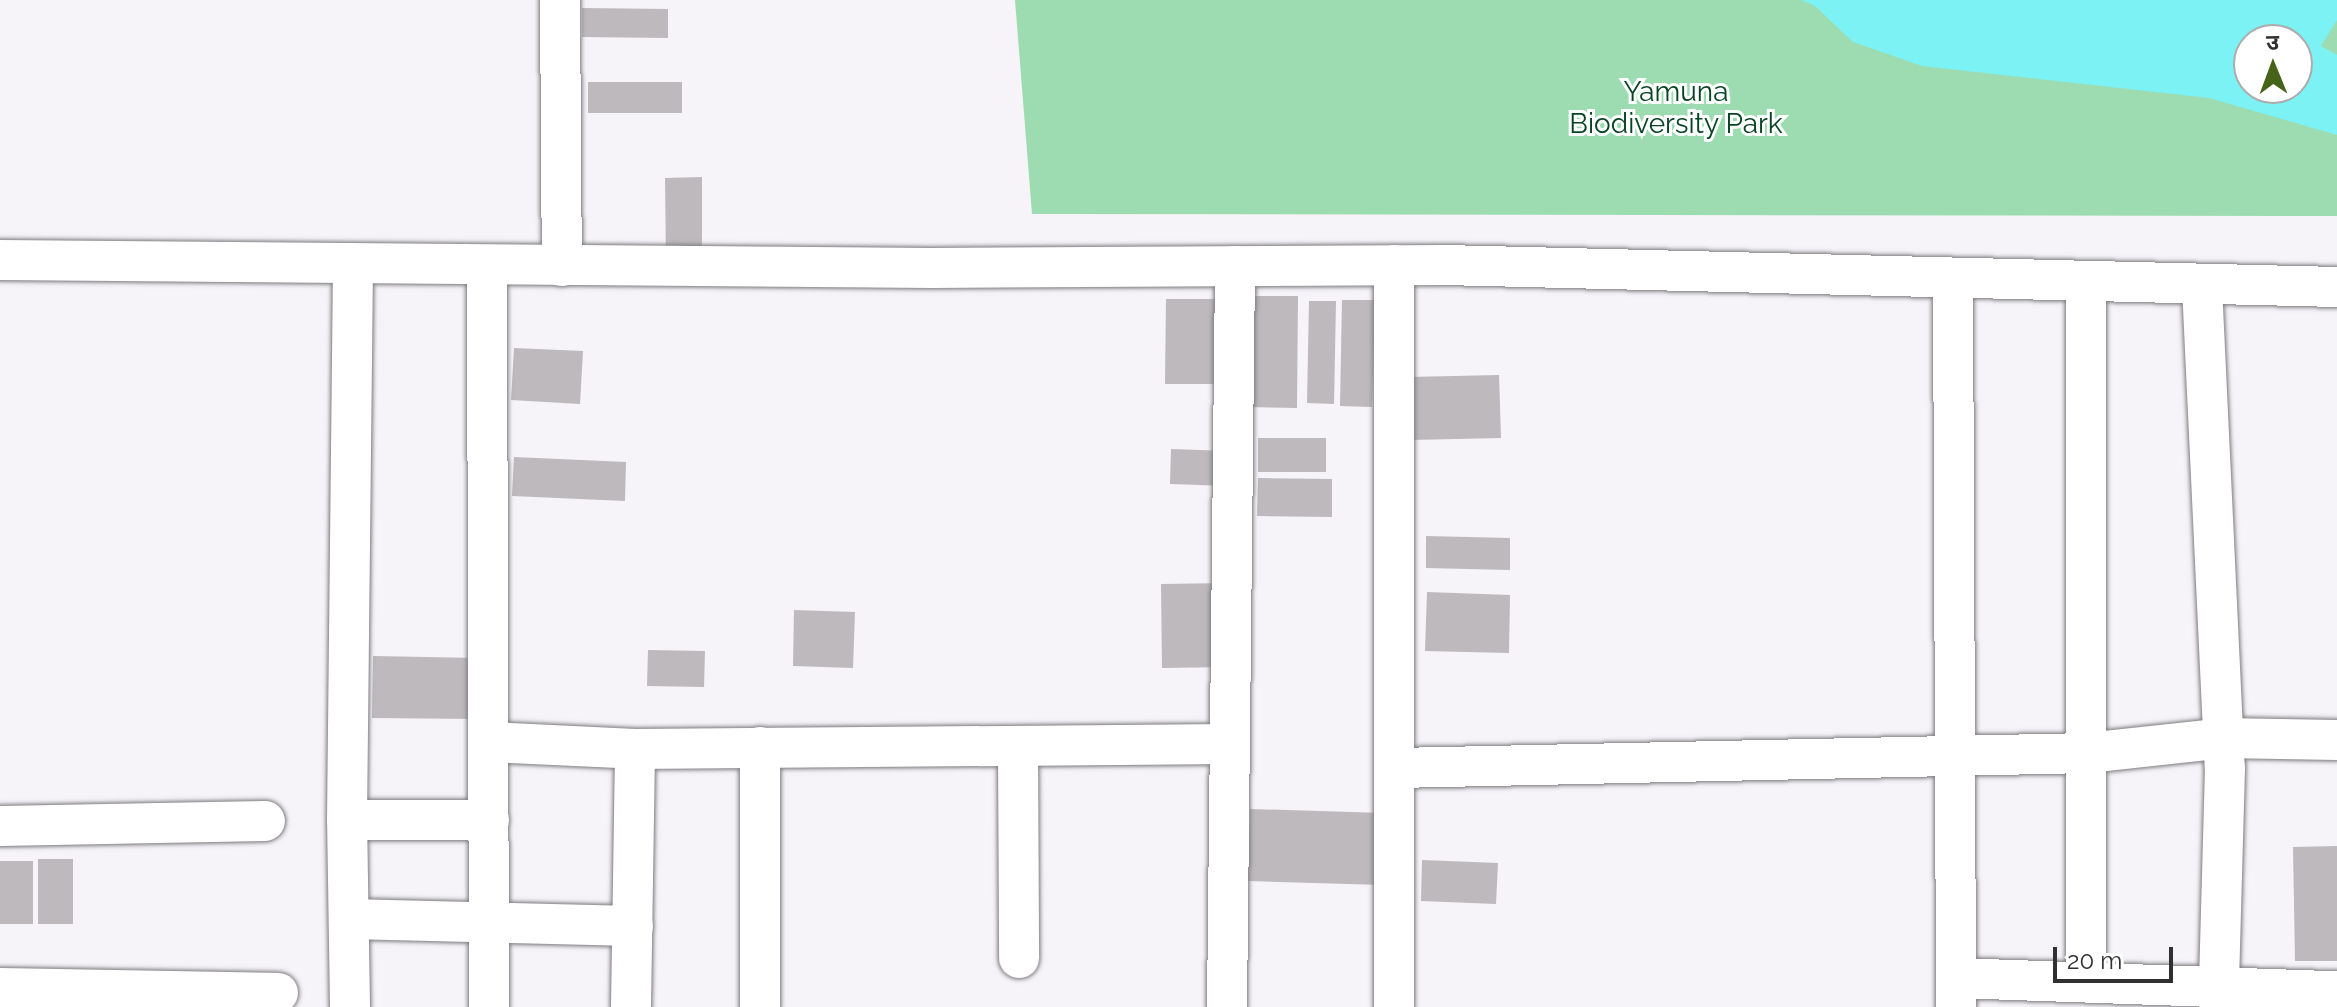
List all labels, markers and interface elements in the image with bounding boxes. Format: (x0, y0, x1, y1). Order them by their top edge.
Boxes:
north arrow (2233, 24, 2313, 104)
text: उ (2266, 29, 2279, 55)
park label: Yamuna Biodiversity Park (1569, 75, 1783, 141)
scale bar (2057, 931, 2177, 981)
text: 20 m (2067, 946, 2122, 975)

